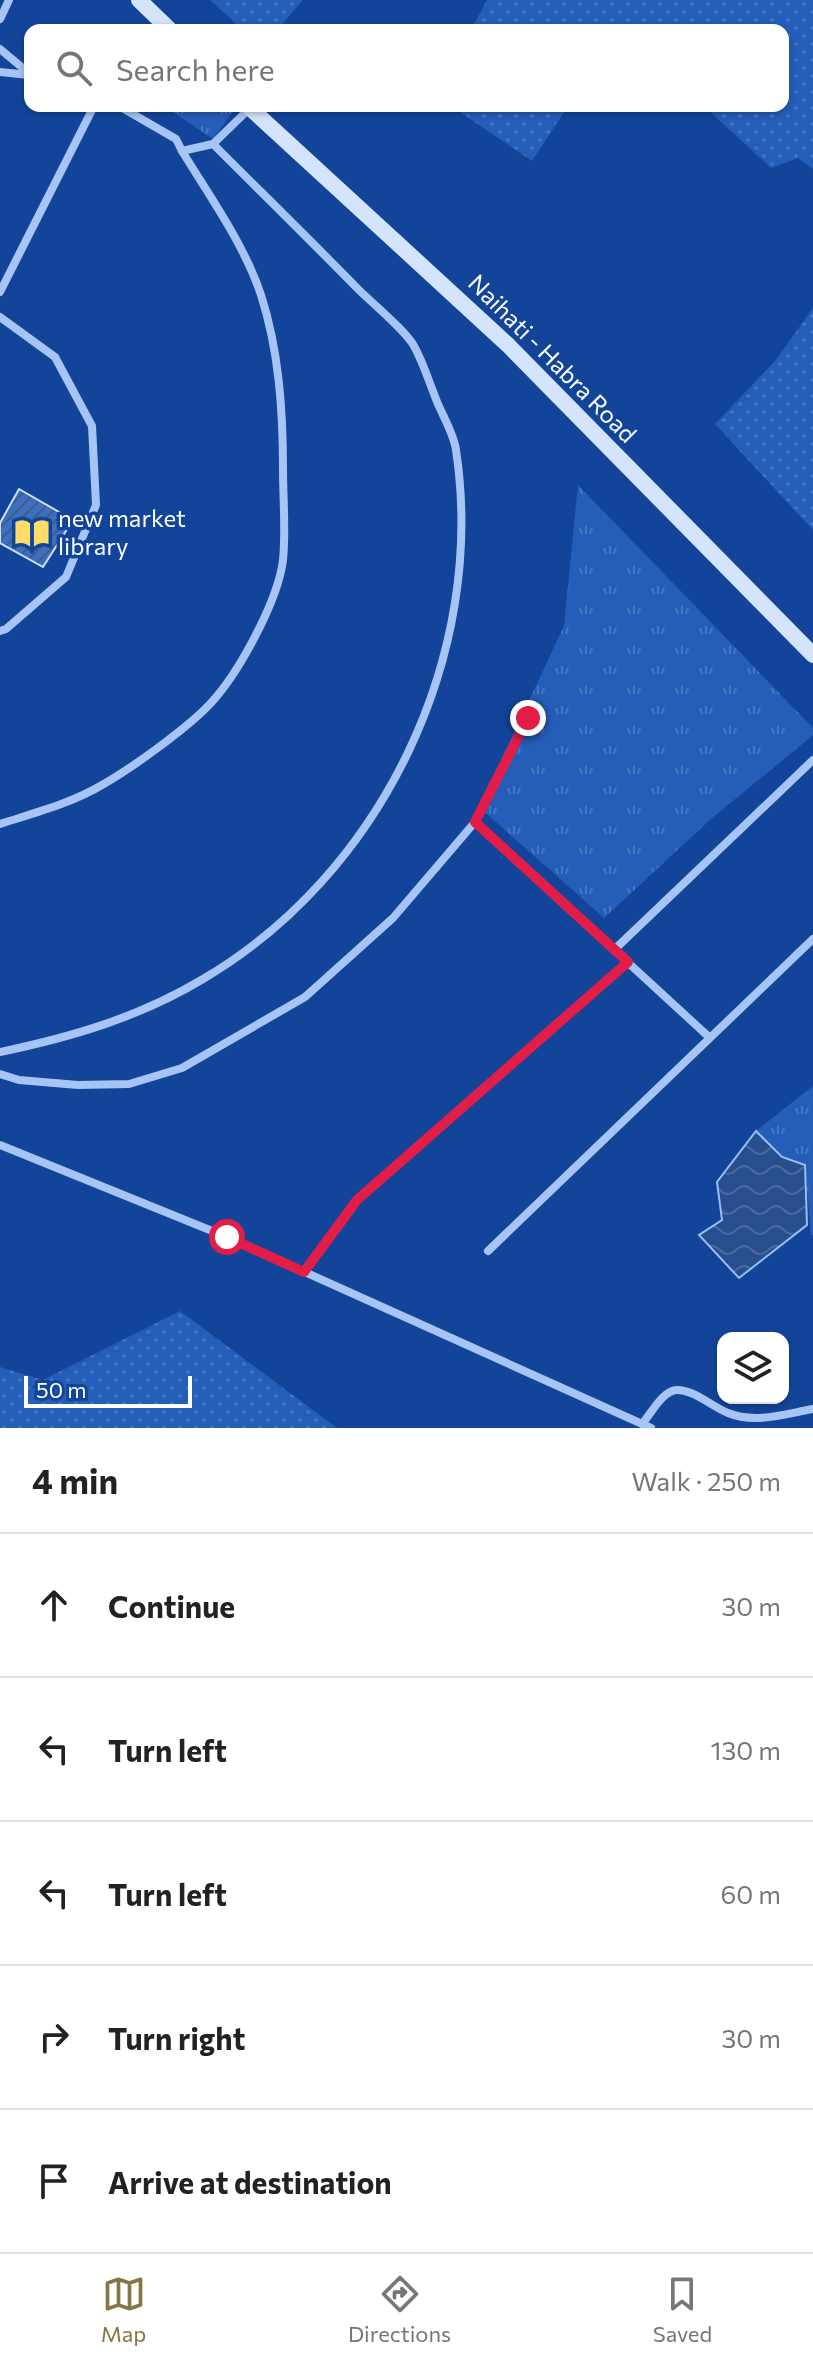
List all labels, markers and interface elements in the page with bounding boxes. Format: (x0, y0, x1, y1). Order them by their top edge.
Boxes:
search box (24, 24, 789, 112)
icon: search (52, 46, 96, 90)
text: Search here (116, 50, 275, 87)
street label: Naihati - Habra Road (463, 268, 643, 448)
place label: new market library (58, 503, 186, 560)
library icon: new market library (13, 514, 51, 552)
route end (510, 700, 546, 736)
route start (209, 1219, 245, 1255)
map controls (717, 1332, 789, 1404)
button: layers (717, 1332, 789, 1404)
scale bar (24, 1372, 192, 1408)
text: 50 m (36, 1376, 86, 1403)
text: 4 min (32, 1459, 118, 1501)
text: Walk · 250 m (631, 1465, 781, 1496)
icon: ahead (32, 1583, 76, 1627)
text: Continue (108, 1587, 235, 1624)
text: 30 m (722, 1590, 781, 1621)
icon: left (32, 1727, 76, 1771)
text: Turn left (108, 1731, 227, 1768)
text: 130 m (710, 1734, 781, 1765)
icon: left (32, 1871, 76, 1915)
text: Turn left (108, 1875, 227, 1912)
text: 60 m (721, 1878, 781, 1909)
icon: right (32, 2015, 76, 2059)
text: Turn right (108, 2019, 245, 2056)
text: 30 m (722, 2022, 781, 2053)
icon: arrive (32, 2159, 76, 2203)
text: Arrive at destination (108, 2163, 392, 2200)
tab: Map (101, 2272, 146, 2347)
tab: Directions (348, 2272, 451, 2347)
tab: Saved (653, 2272, 712, 2347)

